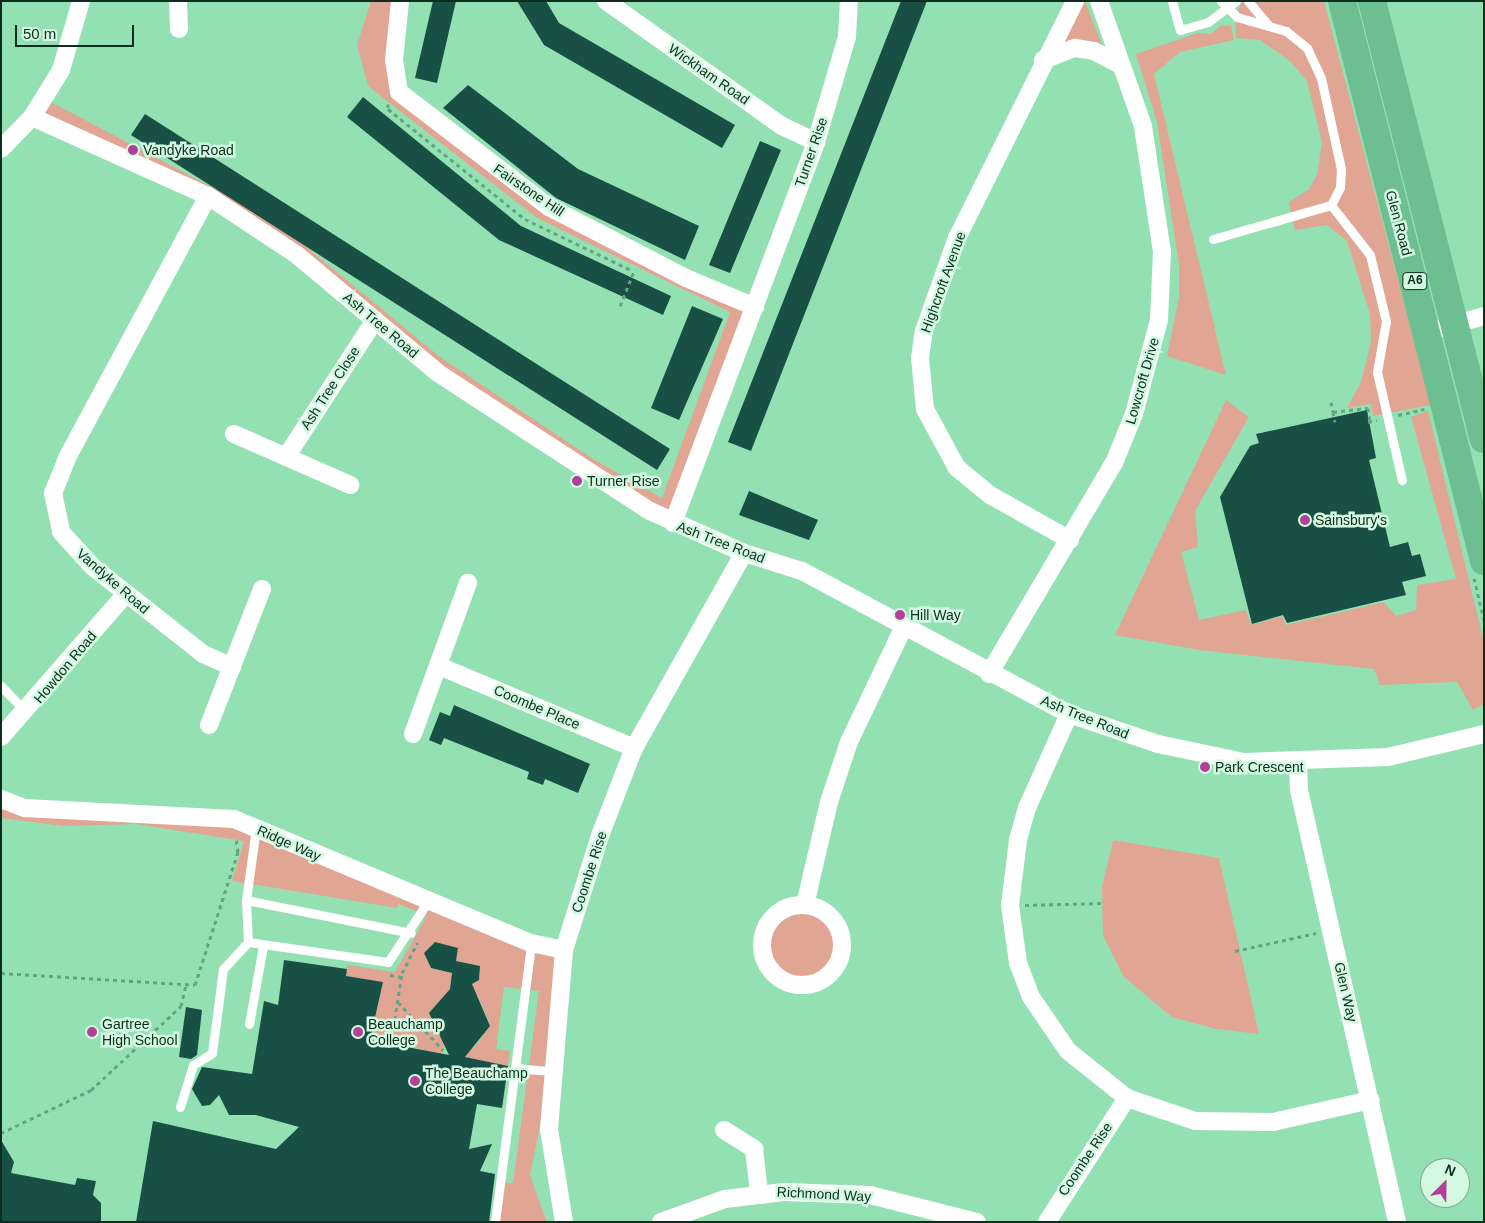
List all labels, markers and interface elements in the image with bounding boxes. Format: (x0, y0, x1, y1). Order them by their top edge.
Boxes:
scale bar (18, 15, 136, 47)
text: 50 m (23, 25, 56, 42)
street label: Wickham Road (665, 40, 753, 108)
street label: Turner Rise (791, 115, 831, 189)
place label: Vandyke Road (143, 142, 234, 158)
marker: Vandyke Road (127, 144, 139, 156)
street label: Fairstone Hill (490, 160, 568, 220)
street label: Glen Road (1382, 189, 1416, 257)
street label: Highcroft Avenue (917, 229, 969, 335)
road number: A6 (1401, 272, 1429, 290)
street label: Ash Tree Road (340, 288, 422, 362)
street label: Lowcroft Drive (1122, 336, 1162, 426)
street label: Ash Tree Close (297, 343, 363, 433)
place label: Turner Rise (587, 473, 660, 489)
marker: Turner Rise (571, 475, 583, 487)
place label: Sainsbury's (1315, 512, 1387, 528)
marker: Sainsbury's (1299, 514, 1311, 526)
street label: Ash Tree Road (674, 517, 768, 567)
street label: Vandyke Road (73, 545, 153, 617)
place label: Hill Way (910, 607, 961, 623)
marker: Hill Way (894, 609, 906, 621)
street label: Howdon Road (30, 628, 100, 706)
street label: Coombe Place (491, 681, 583, 733)
street label: Ash Tree Road (1038, 692, 1132, 742)
place label: Park Crescent (1215, 759, 1304, 775)
marker: Park Crescent (1199, 761, 1211, 773)
street label: Ridge Way (255, 822, 323, 864)
street label: Coombe Rise (568, 829, 610, 915)
street label: Glen Way (1331, 960, 1361, 1024)
place label: Gartree High School (102, 1016, 177, 1048)
place label: Beauchamp College (368, 1016, 443, 1048)
marker: Gartree High School (86, 1026, 98, 1038)
marker: Beauchamp College (352, 1026, 364, 1038)
place label: The Beauchamp College (425, 1065, 528, 1098)
marker: The Beauchamp College (409, 1075, 421, 1087)
street label: Coombe Rise (1054, 1119, 1116, 1199)
north arrow (1420, 1158, 1470, 1208)
text: N (1443, 1161, 1458, 1179)
street label: Richmond Way (776, 1183, 872, 1205)

